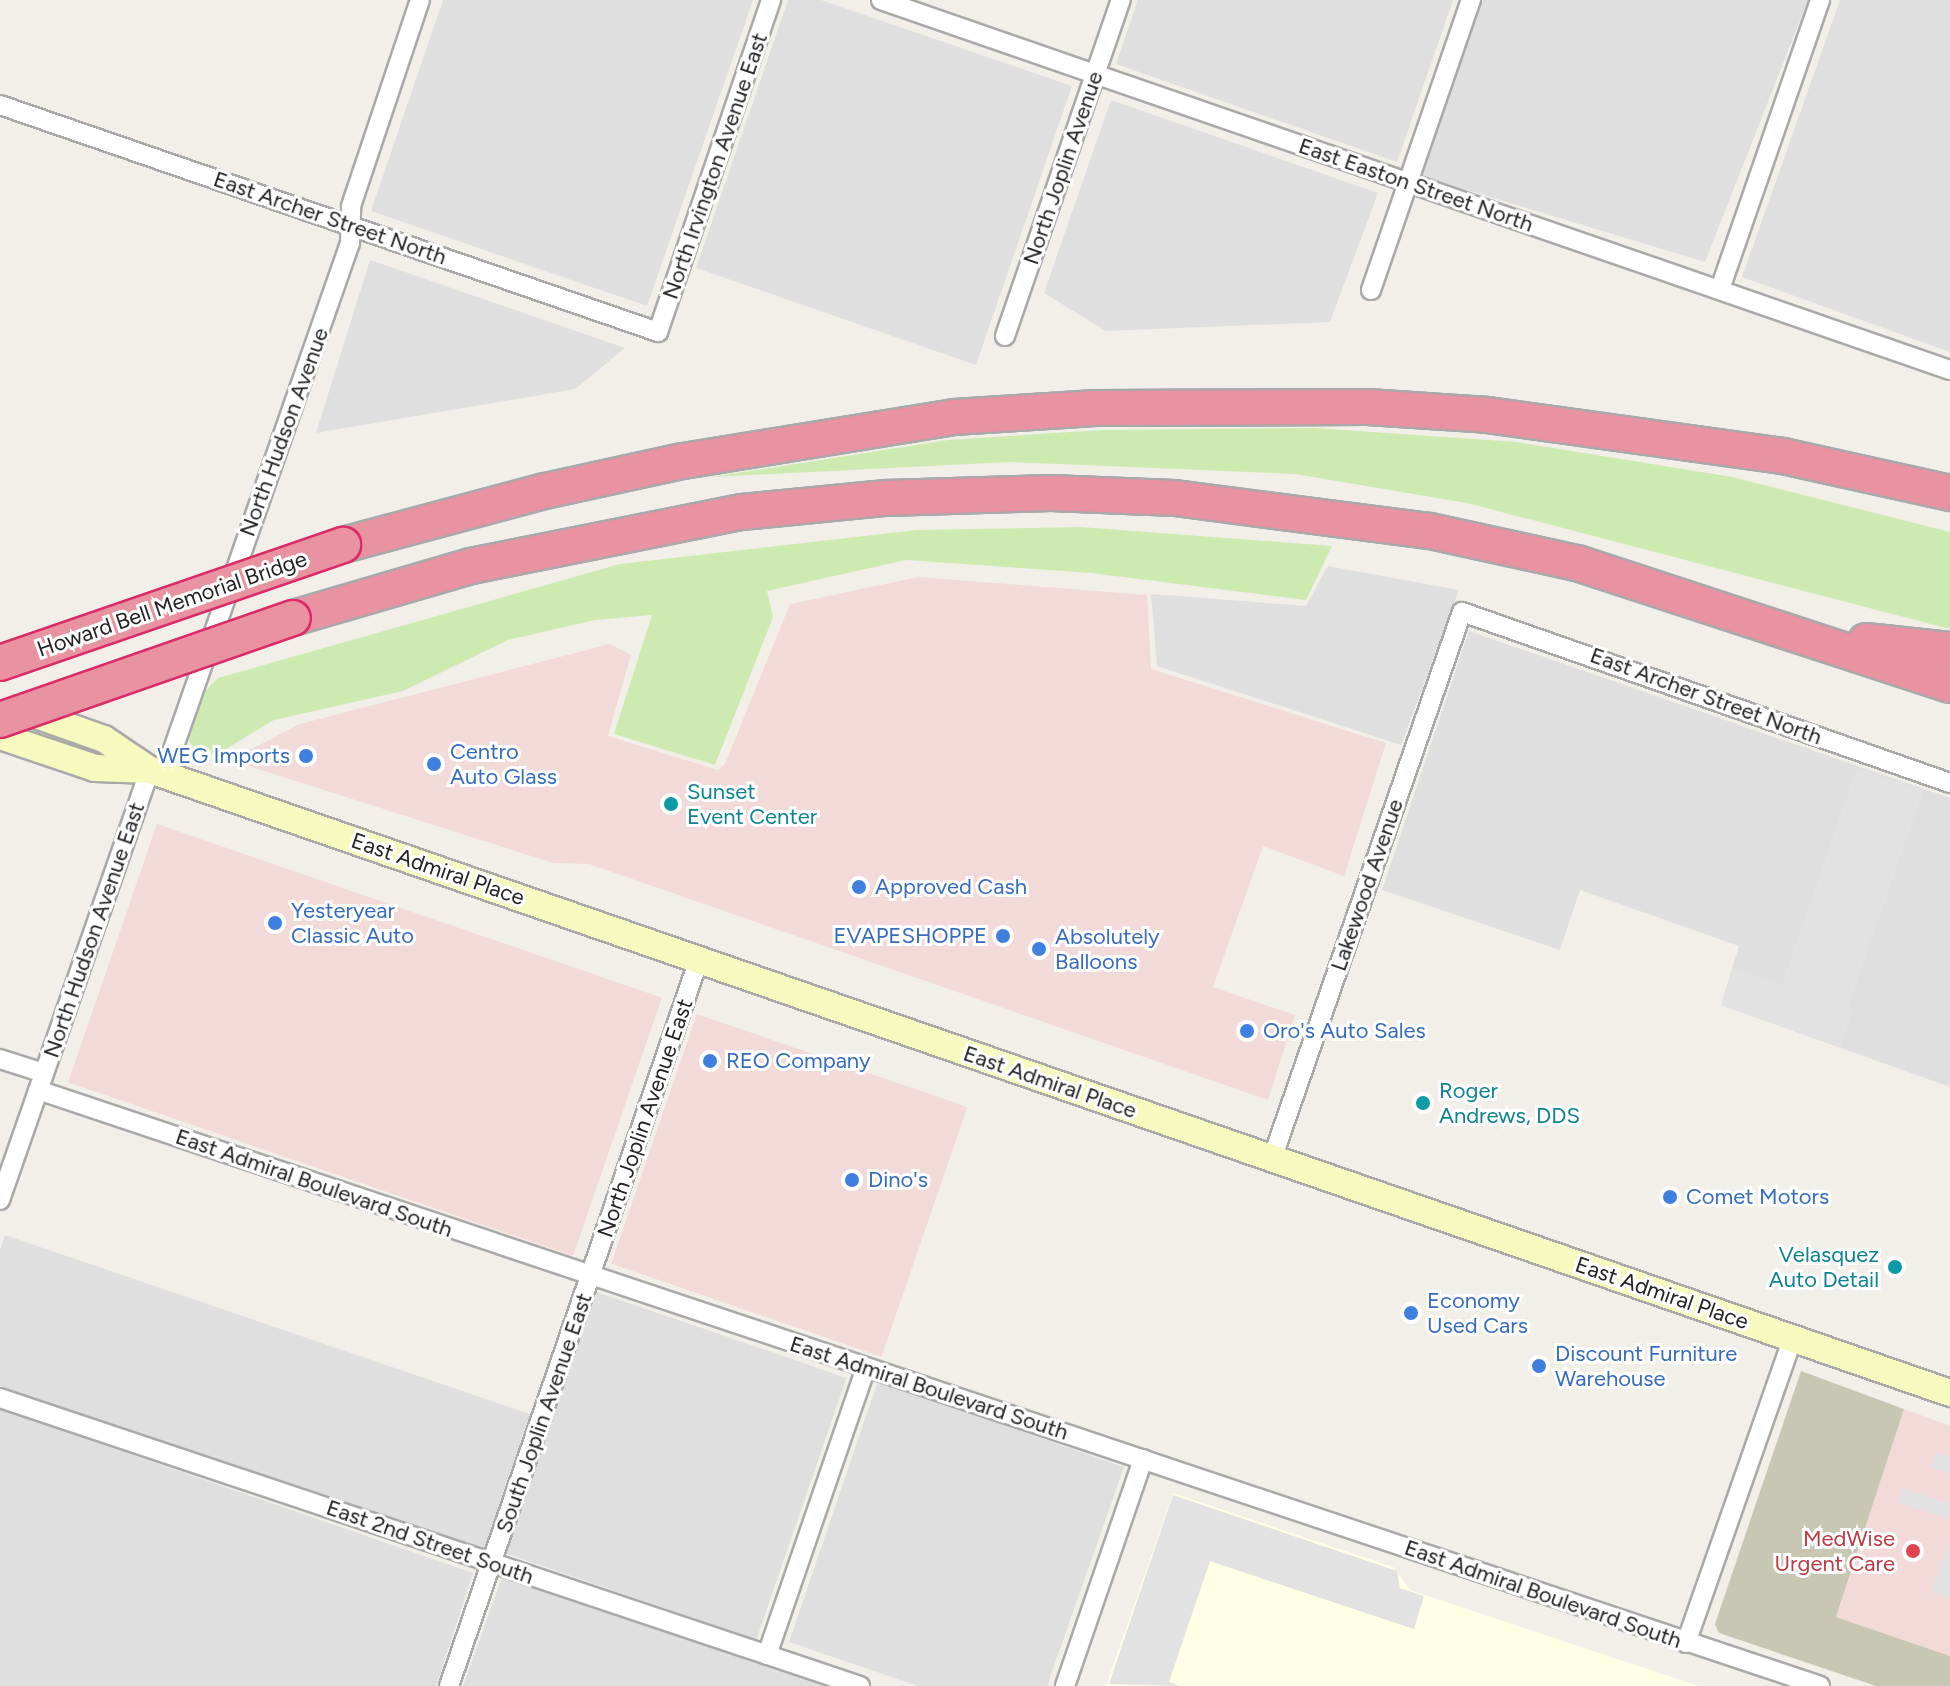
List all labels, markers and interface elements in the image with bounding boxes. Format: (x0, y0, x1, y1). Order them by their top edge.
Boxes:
street label: North Irvington Avenue East (657, 29, 773, 303)
street label: North Joplin Avenue (1018, 68, 1108, 268)
street label: East Easton Street North (1295, 132, 1537, 238)
street label: East Archer Street North (210, 166, 450, 270)
street label: North Hudson Avenue (234, 324, 334, 540)
street label: Howard Bell Memorial Bridge (34, 545, 310, 663)
street label: East Archer Street North (1587, 642, 1825, 750)
place label: Centro Auto Glass (450, 738, 557, 790)
place label: WEG Imports (157, 743, 290, 769)
marker: WEG Imports (297, 747, 315, 765)
marker: Centro Auto Glass (425, 755, 443, 773)
place label: Sunset Event Center (687, 778, 817, 830)
marker: Sunset Event Center (662, 795, 680, 813)
street label: Lakewood Avenue (1325, 796, 1409, 974)
street label: North Hudson Avenue East (38, 799, 150, 1061)
street label: East Admiral Place (348, 827, 528, 911)
place label: Approved Cash (875, 874, 1027, 900)
marker: Approved Cash (850, 878, 868, 896)
place label: Yesteryear Classic Auto (291, 897, 414, 948)
marker: Yesteryear Classic Auto (266, 914, 284, 932)
place label: EVAPESHOPPE (833, 923, 987, 949)
place label: Absolutely Balloons (1055, 923, 1160, 974)
marker: EVAPESHOPPE (994, 927, 1012, 945)
marker: Absolutely Balloons (1030, 940, 1048, 958)
street label: North Joplin Avenue East (592, 995, 698, 1241)
place label: Oro's Auto Sales (1263, 1018, 1426, 1044)
marker: Oro's Auto Sales (1238, 1022, 1256, 1040)
street label: East Admiral Place (960, 1040, 1140, 1124)
place label: REO Company (726, 1048, 871, 1074)
marker: REO Company (701, 1052, 719, 1070)
place label: Roger Andrews, DDS (1439, 1077, 1580, 1128)
marker: Roger Andrews, DDS (1414, 1094, 1432, 1112)
street label: East Admiral Boulevard South (172, 1123, 456, 1243)
place label: Dino's (868, 1167, 928, 1193)
marker: Dino's (843, 1171, 861, 1189)
place label: Comet Motors (1686, 1184, 1829, 1210)
marker: Comet Motors (1661, 1188, 1679, 1206)
place label: Velasquez Auto Detail (1769, 1241, 1879, 1292)
street label: East Admiral Place (1572, 1251, 1752, 1335)
marker: Velasquez Auto Detail (1886, 1258, 1904, 1276)
place label: Economy Used Cars (1427, 1287, 1528, 1338)
street label: South Joplin Avenue East (491, 1290, 597, 1536)
marker: Economy Used Cars (1402, 1304, 1420, 1322)
street label: East Admiral Boulevard South (787, 1330, 1071, 1446)
place label: Discount Furniture Warehouse (1555, 1340, 1737, 1392)
marker: Discount Furniture Warehouse (1530, 1357, 1548, 1375)
street label: East 2nd Street South (323, 1494, 537, 1590)
place label: MedWise Urgent Care (1775, 1525, 1895, 1576)
street label: East Admiral Boulevard South (1401, 1534, 1685, 1654)
marker: MedWise Urgent Care (1902, 1540, 1924, 1562)

